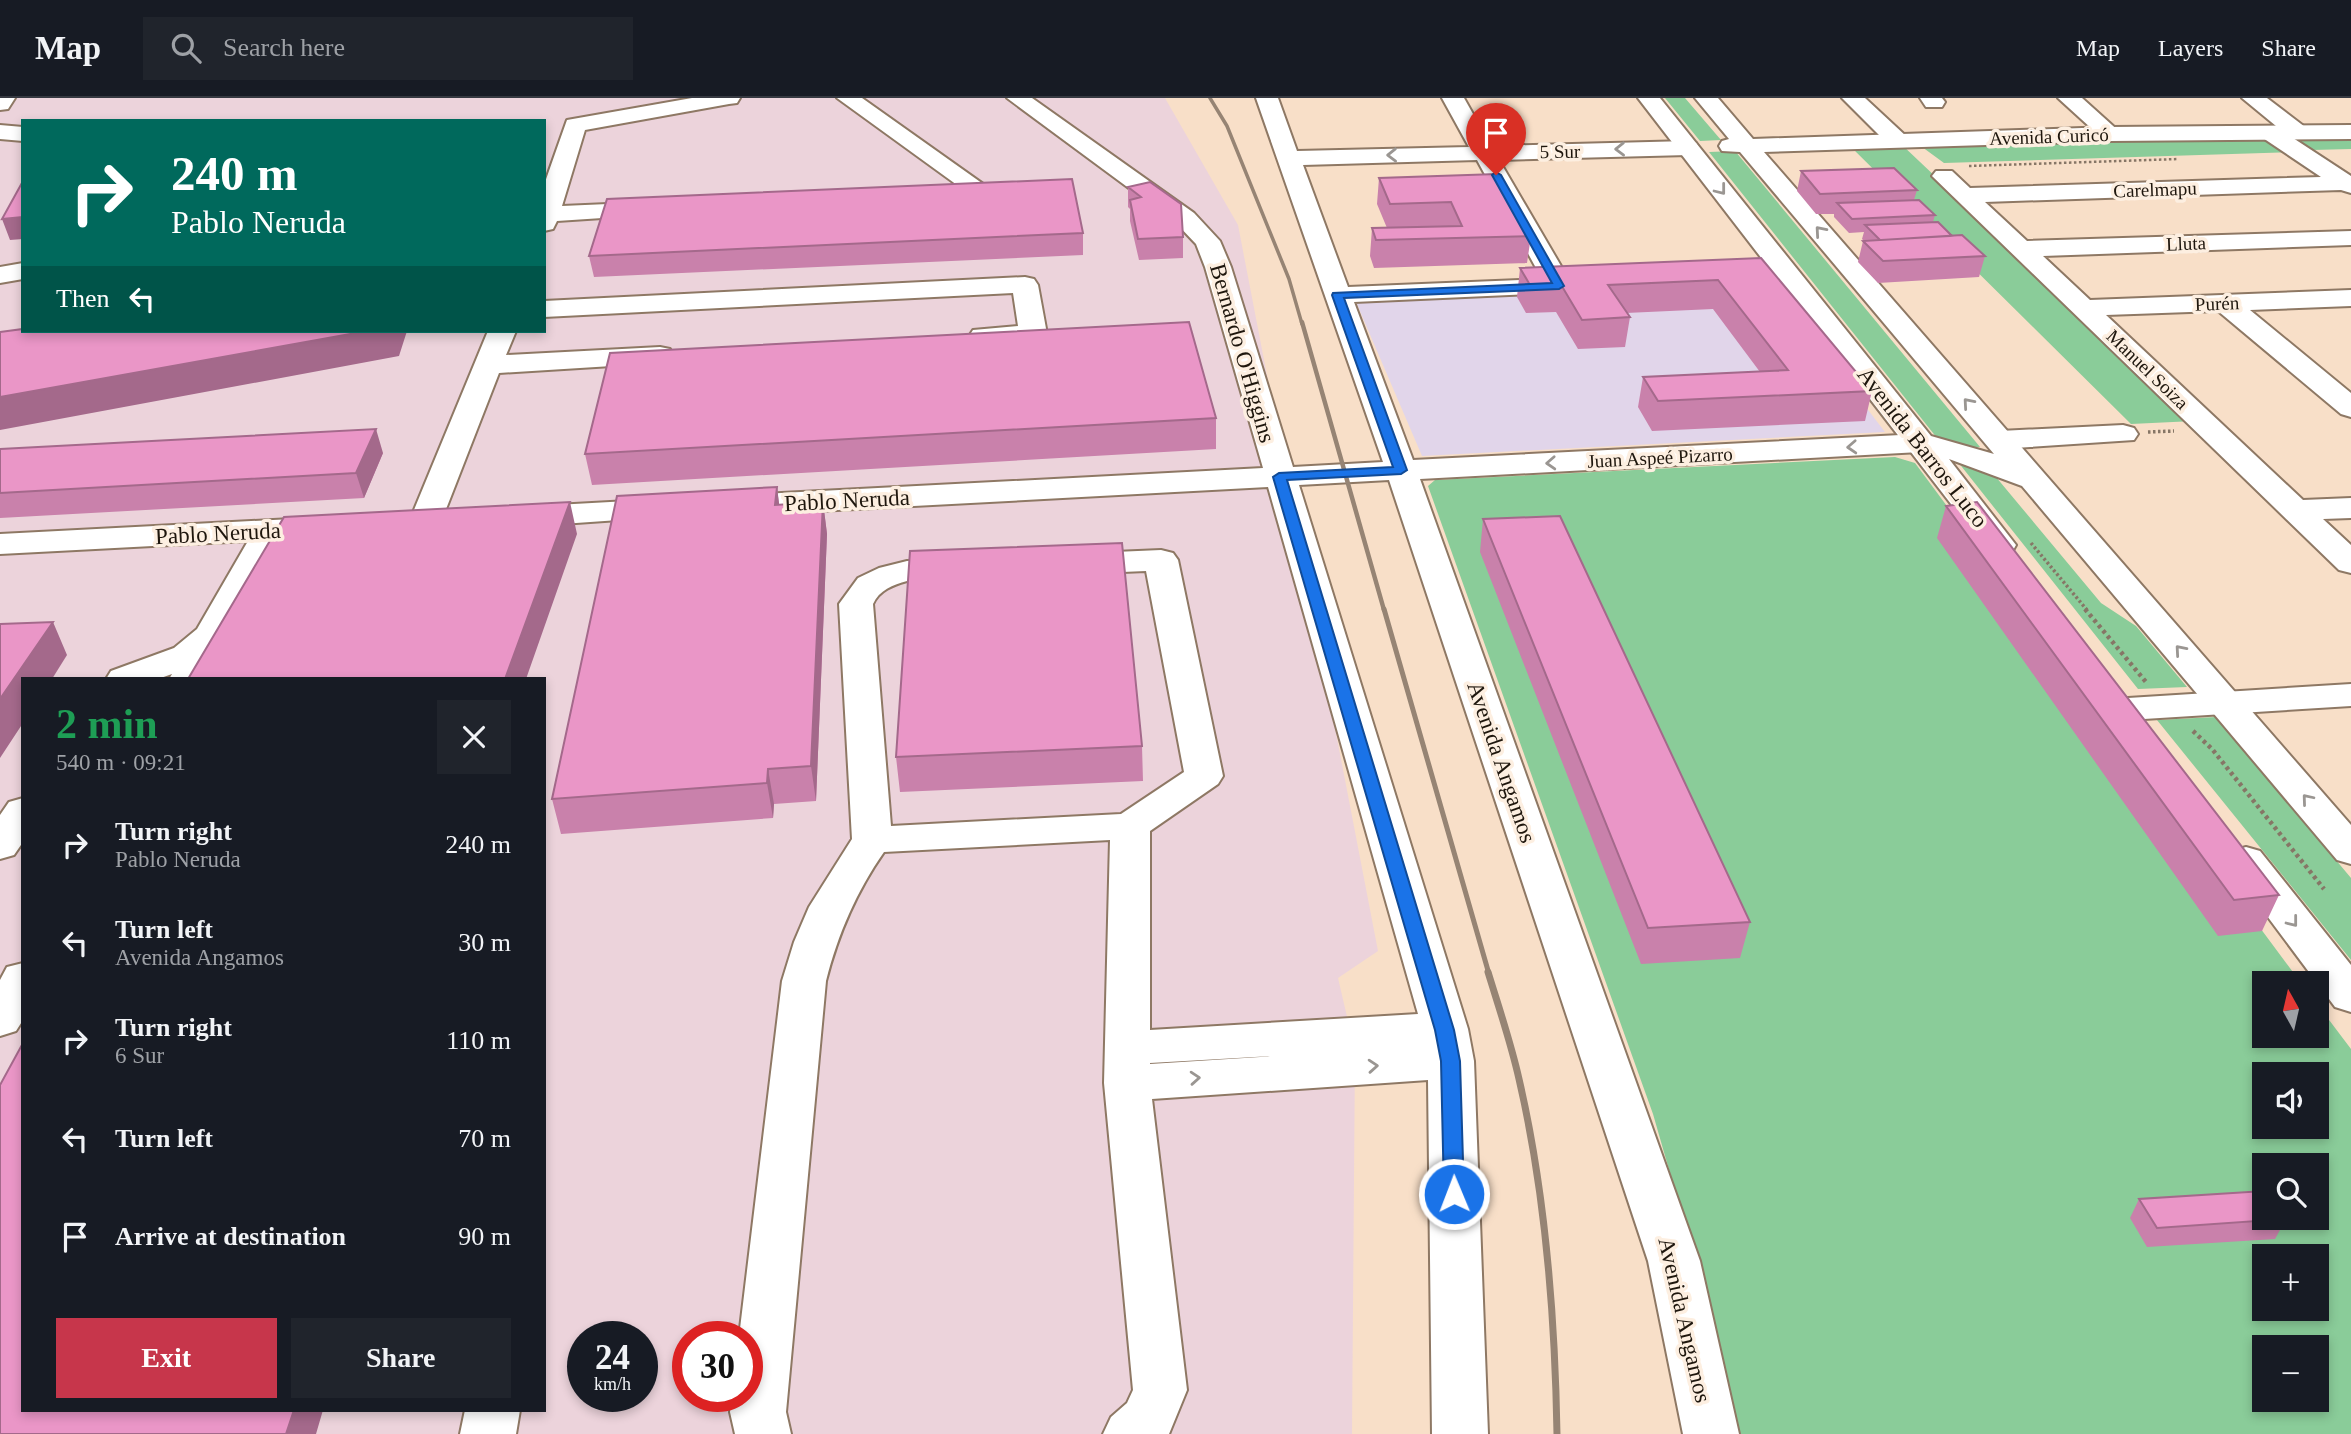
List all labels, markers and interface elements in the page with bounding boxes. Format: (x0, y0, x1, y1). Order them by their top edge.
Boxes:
search box (143, 17, 633, 80)
icon: search (167, 29, 205, 67)
text: Map (35, 30, 101, 66)
text: Search here (223, 33, 345, 62)
text: Map (2076, 35, 2120, 61)
text: Layers (2158, 35, 2223, 61)
text: Share (2261, 35, 2316, 61)
pin (1466, 103, 1526, 175)
icon: arrive (1477, 114, 1515, 152)
street label: Avenida Curicó (1989, 124, 2109, 149)
street label: 5 Sur (1540, 141, 1581, 162)
one-way arrow (1614, 142, 1625, 157)
text: 240 m (171, 146, 298, 201)
icon: right (56, 147, 147, 238)
one-way arrow (1387, 148, 1398, 163)
street label: Carelmapu (2113, 178, 2198, 201)
one-way arrow (1713, 183, 1726, 195)
text: Pablo Neruda (171, 204, 346, 240)
one-way arrow (1816, 226, 1828, 239)
street label: Lluta (2166, 232, 2207, 255)
street label: Bernardo O'Higgins (1205, 261, 1280, 446)
icon: left (123, 280, 161, 318)
text: Then (56, 284, 109, 313)
street label: Purén (2195, 292, 2240, 315)
street label: Manuel Soiza (2103, 325, 2193, 414)
street label: Avenida Barros Luco (1852, 362, 1993, 532)
one-way arrow (1964, 398, 1976, 411)
one-way arrow (1846, 439, 1857, 454)
street label: Juan Aspeé Pizarro (1587, 443, 1733, 472)
one-way arrow (1545, 455, 1556, 470)
street label: Pablo Neruda (784, 485, 911, 516)
street label: Pablo Neruda (155, 518, 282, 549)
one-way arrow (2176, 645, 2188, 658)
street label: Avenida Angamos (1462, 678, 1541, 846)
button: close (437, 700, 511, 774)
text: 2 min (56, 701, 158, 747)
text: 540 m · 09:21 (56, 750, 186, 775)
one-way arrow (2303, 794, 2315, 807)
text: Turn right (115, 817, 232, 846)
icon: right (56, 826, 94, 864)
text: 240 m (445, 830, 511, 859)
text: Pablo Neruda (115, 847, 241, 872)
one-way arrow (2285, 914, 2298, 926)
text: Turn left (115, 915, 213, 944)
icon: left (56, 924, 94, 962)
text: 30 m (458, 928, 511, 957)
text: Avenida Angamos (115, 945, 284, 970)
north arrow (2252, 971, 2329, 1048)
map controls (2252, 971, 2329, 1412)
text: Turn right (115, 1013, 232, 1042)
icon: right (56, 1022, 94, 1060)
text: 110 m (446, 1026, 511, 1055)
text: 6 Sur (115, 1043, 164, 1068)
one-way arrow (1367, 1059, 1378, 1074)
button: sound (2252, 1062, 2329, 1139)
one-way arrow (1190, 1071, 1201, 1086)
icon: left (56, 1120, 94, 1158)
text: Turn left (115, 1124, 213, 1153)
text: 70 m (458, 1124, 511, 1153)
button: search (2252, 1153, 2329, 1230)
position arrow (1417, 1157, 1491, 1231)
icon: arrive (56, 1218, 94, 1256)
text: Arrive at destination (115, 1222, 346, 1251)
text: 90 m (458, 1222, 511, 1251)
street label: Avenida Angamos (1653, 1235, 1716, 1405)
button: + (2252, 1244, 2329, 1321)
button: Exit (56, 1318, 277, 1398)
button: Share (291, 1318, 511, 1398)
speed limit sign: 30 (672, 1321, 763, 1412)
button: − (2252, 1335, 2329, 1412)
text: 24 (595, 1338, 630, 1377)
text: km/h (594, 1374, 631, 1394)

